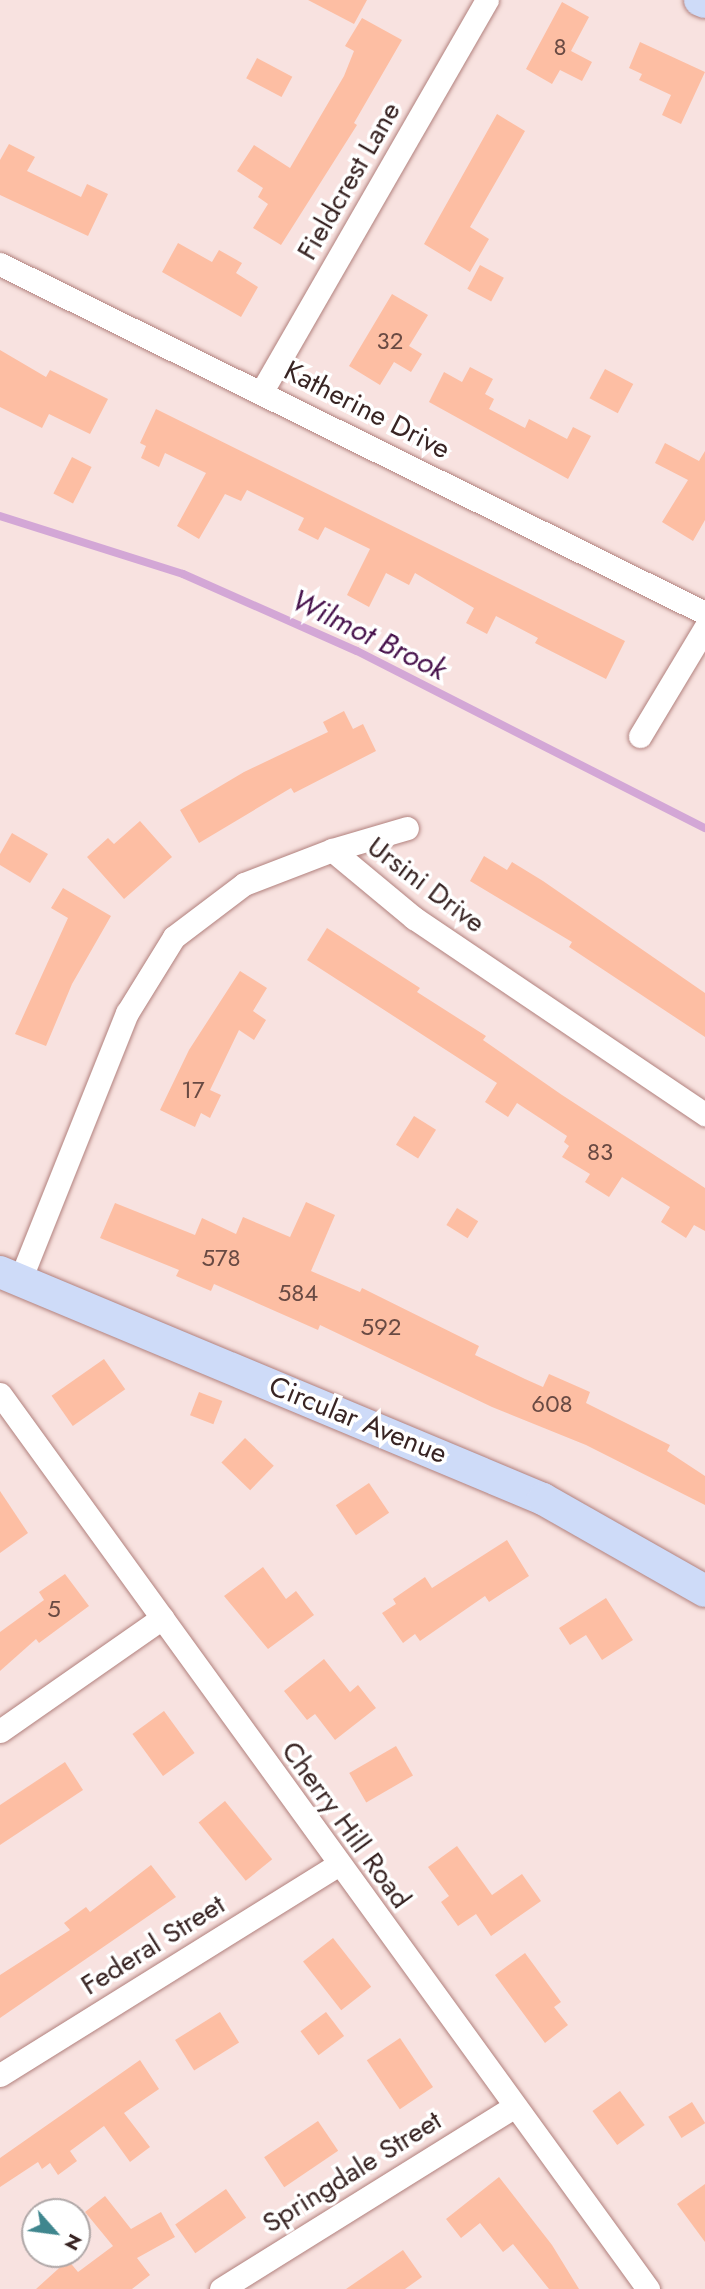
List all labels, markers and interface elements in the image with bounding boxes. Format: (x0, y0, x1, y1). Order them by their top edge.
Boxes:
house number: 8 (553, 33, 567, 61)
street label: Fieldcrest Lane (290, 96, 408, 266)
house number: 32 (377, 327, 403, 355)
street label: Katherine Drive (278, 354, 456, 466)
water label: Wilmot Brook (286, 582, 452, 688)
street label: Ursini Drive (361, 830, 491, 940)
house number: 17 (181, 1076, 205, 1104)
house number: 83 (587, 1138, 613, 1166)
house number: 578 (201, 1244, 241, 1272)
house number: 584 (278, 1279, 318, 1307)
house number: 592 (360, 1313, 402, 1341)
street label: Circular Avenue (264, 1369, 452, 1471)
house number: 608 (531, 1390, 573, 1418)
house number: 5 (47, 1595, 61, 1623)
street label: Cherry Hill Road (274, 1735, 418, 1915)
street label: Federal Street (75, 1888, 231, 2002)
street label: Springdale Street (256, 2104, 448, 2240)
north arrow (21, 2198, 91, 2268)
text: N (58, 2229, 89, 2255)

